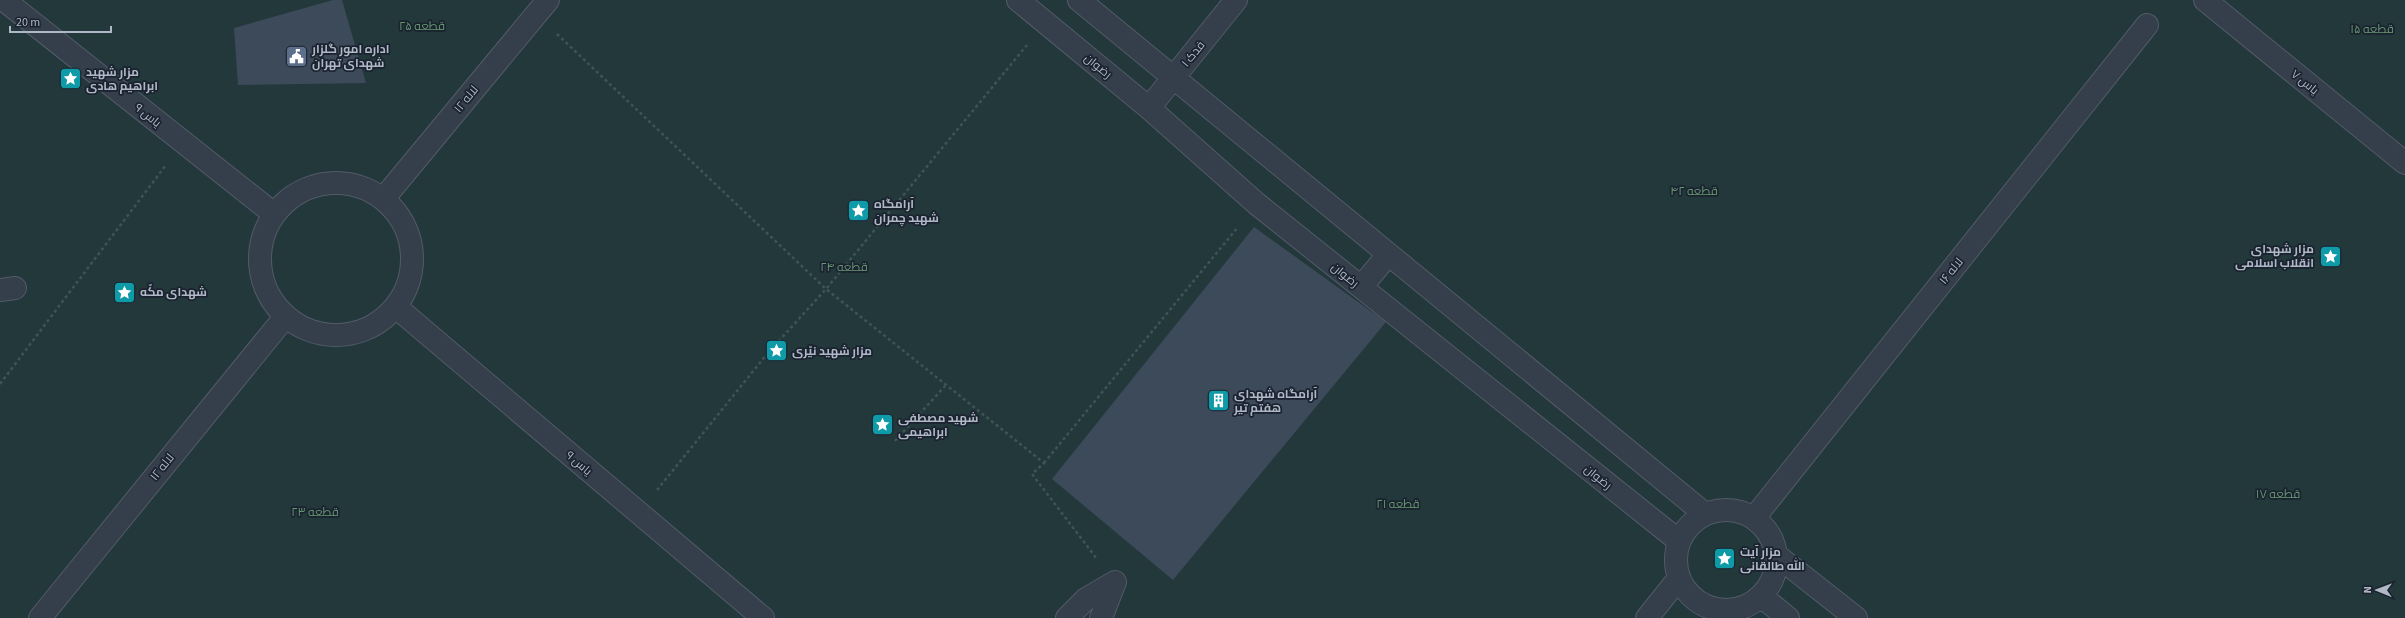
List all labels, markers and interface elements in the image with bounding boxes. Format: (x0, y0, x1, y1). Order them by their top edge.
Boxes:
scale bar (10, 8, 111, 34)
text: 20 m (16, 14, 40, 31)
park label: قطعه ۲۵ (399, 18, 445, 35)
park label: قطعه ۱۵ (2350, 21, 2394, 38)
street label: فدک ۱ (1178, 38, 1209, 71)
place label: اداره امور گلزار شهدای تهران (311, 41, 390, 72)
public building icon: اداره امور گلزار شهدای تهران (284, 43, 310, 69)
street label: رضوان (1080, 50, 1115, 83)
place label: مزار شهید ابراهیم هادی (86, 64, 158, 95)
place icon: مزار شهید ابراهیم هادی (57, 66, 83, 92)
street label: یاس ۷ (2287, 66, 2323, 99)
street label: لاله ۱۲ (450, 82, 483, 116)
street label: یاس ۹ (131, 99, 165, 132)
park label: قطعه ۴۲ (1670, 183, 1718, 200)
place label: آرامگاه شهید چمران (874, 196, 939, 227)
place icon: آرامگاه شهید چمران (846, 198, 872, 224)
place label: مزار شهدای انقلاب اسلامی (2235, 241, 2314, 272)
place icon: مزار شهدای انقلاب اسلامی (2317, 243, 2343, 269)
street label: لاله ۱۶ (1935, 254, 1967, 288)
park label: قطعه ۲۴ (820, 259, 868, 276)
street label: رضوان (1327, 259, 1362, 292)
place icon: شهدای مکّه (112, 279, 138, 305)
place label: شهدای مکّه (140, 283, 207, 301)
place icon: مزار شهید نیّری (764, 338, 790, 364)
place label: مزار شهید نیّری (792, 343, 872, 360)
place label: آرامگاه شهدای هفتم تیر (1233, 386, 1318, 417)
building icon: آرامگاه شهدای هفتم تیر (1205, 388, 1231, 414)
place label: شهید مصطفی ابراهیمی (898, 410, 979, 441)
place icon: شهید مصطفی ابراهیمی (869, 412, 895, 438)
street label: یاس ۹ (562, 447, 596, 480)
street label: لاله ۱۲ (146, 450, 179, 484)
street label: رضوان (1580, 461, 1615, 494)
park label: قطعه ۱۷ (2256, 486, 2300, 503)
park label: قطعه ۲۱ (1376, 496, 1420, 513)
park label: قطعه ۲۳ (291, 504, 339, 521)
place label: مزار آیت الله طالقانی (1740, 544, 1805, 575)
place icon: مزار آیت الله طالقانی (1712, 546, 1738, 572)
north arrow (2357, 570, 2397, 610)
text: N (2360, 586, 2375, 594)

